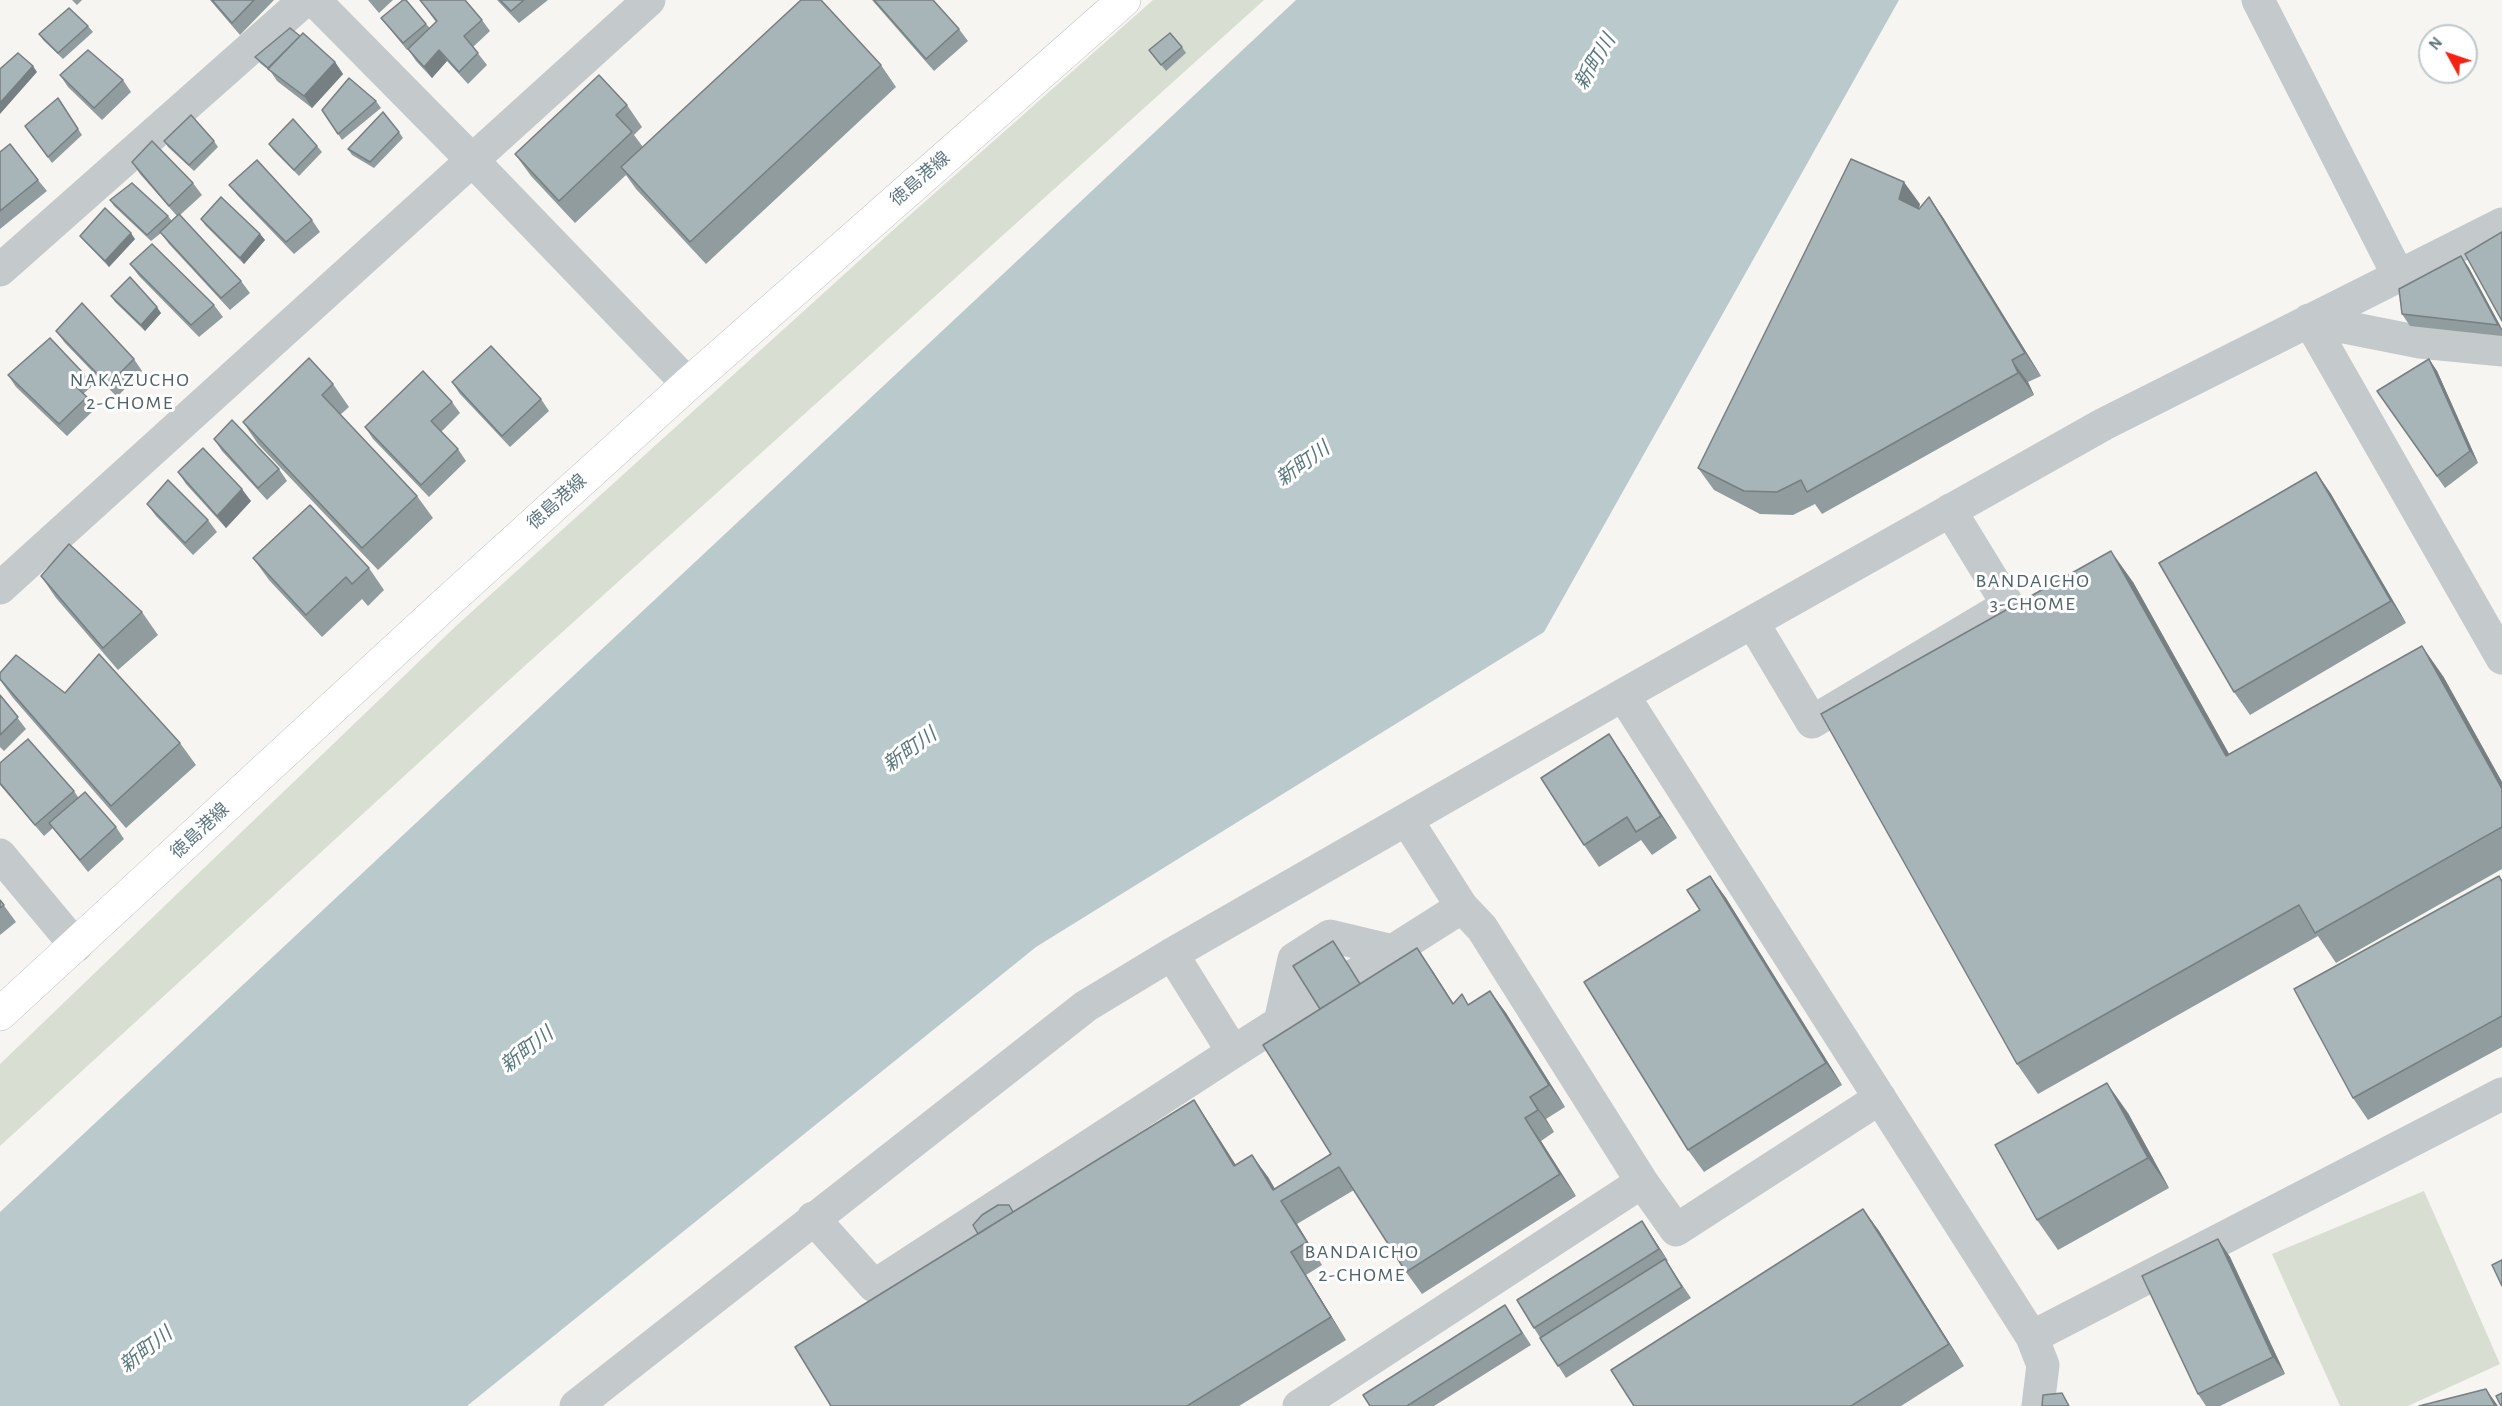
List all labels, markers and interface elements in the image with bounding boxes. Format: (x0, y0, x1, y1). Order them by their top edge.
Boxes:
north arrow (2418, 24, 2478, 84)
water label: 新町川 (1569, 30, 1621, 94)
text: N (2426, 34, 2445, 53)
street label: 徳島港線 (886, 147, 954, 211)
district label: NAKAZUCHO 2-CHOME (70, 368, 190, 415)
water label: 新町川 (1272, 437, 1334, 491)
street label: 徳島港線 (523, 470, 591, 534)
district label: BANDAICHO 3-CHOME (1975, 569, 2091, 616)
water label: 新町川 (879, 723, 941, 777)
street label: 徳島港線 (166, 799, 234, 863)
water label: 新町川 (496, 1022, 558, 1078)
district label: BANDAICHO 2-CHOME (1304, 1240, 1420, 1287)
water label: 新町川 (115, 1322, 177, 1378)

